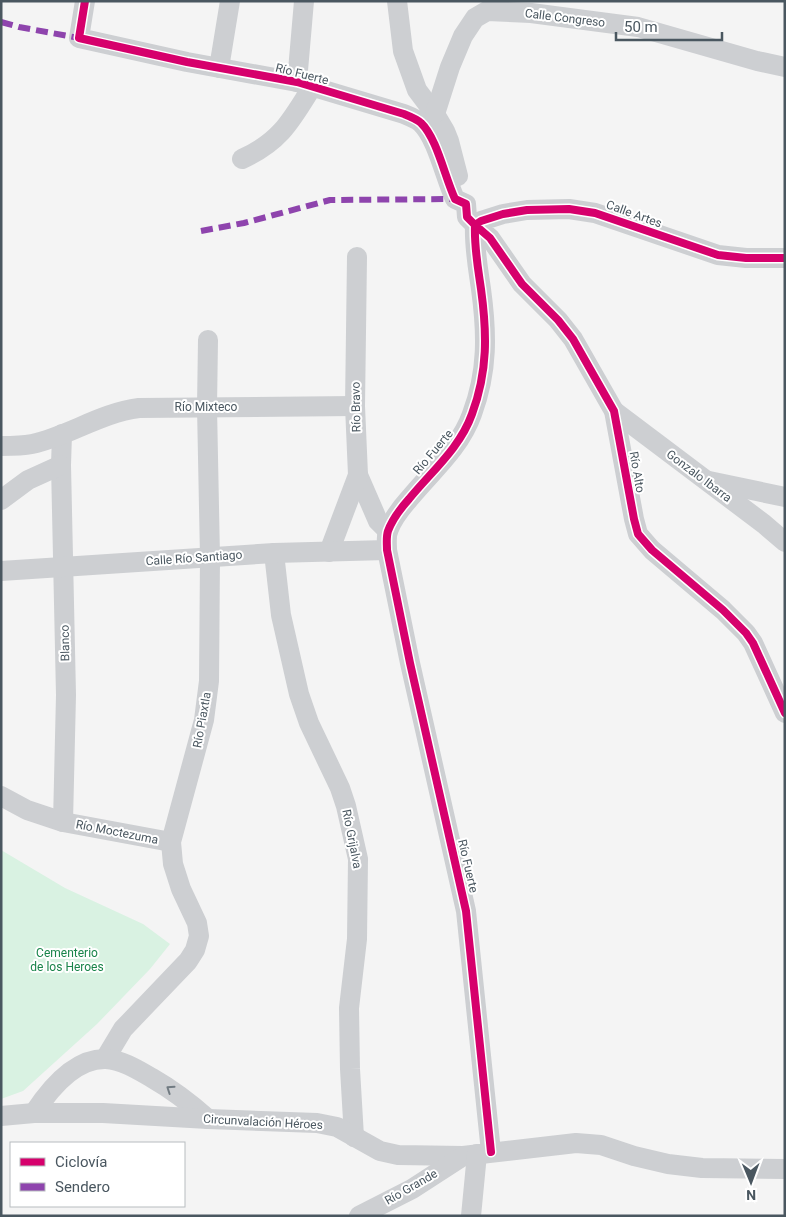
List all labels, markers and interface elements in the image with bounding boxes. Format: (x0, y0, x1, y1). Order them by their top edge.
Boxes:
street label: Calle Congreso (524, 6, 606, 30)
scale bar (616, 10, 722, 42)
text: 50 m (624, 18, 658, 36)
street label: Río Fuerte (274, 61, 330, 87)
street label: Calle Artes (604, 197, 664, 231)
street label: Río Bravo (349, 381, 363, 432)
street label: Río Mixteco (175, 400, 238, 414)
street label: Río Fuerte (410, 427, 456, 477)
street label: Gonzalo Ibarra (664, 447, 734, 505)
street label: Río Alto (626, 450, 648, 494)
street label: Calle Río Santiago (145, 548, 243, 568)
street label: Blanco (58, 624, 72, 661)
street label: Río Piaxtla (190, 691, 214, 749)
street label: Río Grijalva (339, 808, 365, 870)
street label: Río Moctezuma (75, 817, 159, 847)
street label: Río Fuerte (455, 838, 481, 894)
park label: Cementerio de los Heroes (30, 946, 104, 974)
one-way arrow (166, 1086, 176, 1095)
street label: Circunvalación Héroes (203, 1112, 323, 1132)
legend (10, 1142, 185, 1207)
text: Ciclovía (55, 1153, 108, 1171)
north arrow (726, 1157, 776, 1207)
street label: Río Grande (382, 1166, 440, 1208)
text: Sendero (55, 1178, 110, 1196)
text: N (746, 1187, 756, 1203)

